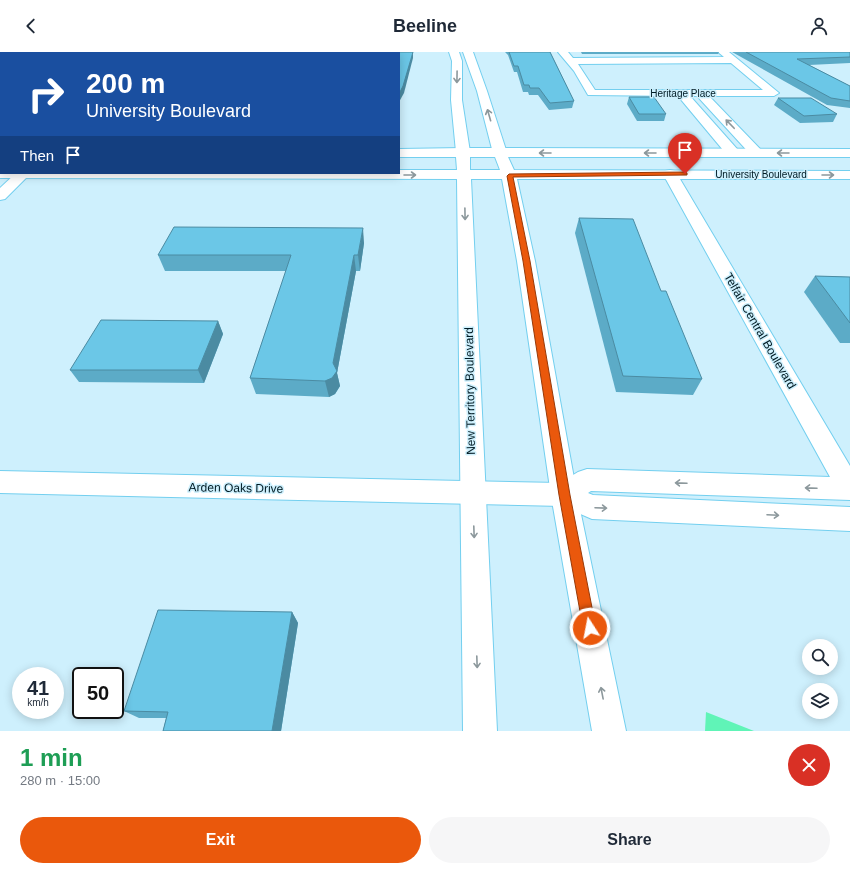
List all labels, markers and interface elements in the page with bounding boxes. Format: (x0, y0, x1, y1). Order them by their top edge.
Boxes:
icon: back (20, 15, 42, 37)
icon: person (808, 15, 830, 37)
text: Beeline (393, 16, 457, 36)
icon: right (20, 68, 72, 120)
text: 200 m (86, 68, 165, 99)
one-way arrow (453, 70, 461, 83)
street label: Heritage Place (650, 88, 716, 99)
text: University Boulevard (86, 101, 251, 121)
one-way arrow (485, 109, 492, 122)
one-way arrow (725, 119, 735, 129)
pin (668, 133, 702, 174)
icon: arrive (674, 139, 696, 161)
icon: arrive (62, 144, 84, 166)
text: Then (20, 147, 54, 164)
one-way arrow (539, 149, 552, 157)
one-way arrow (644, 149, 657, 157)
one-way arrow (777, 149, 790, 157)
street label: University Boulevard (715, 169, 807, 180)
one-way arrow (403, 171, 416, 179)
one-way arrow (821, 171, 834, 179)
one-way arrow (461, 207, 469, 220)
street label: Telfair Central Boulevard (721, 271, 799, 391)
street label: New Territory Boulevard (462, 327, 478, 455)
one-way arrow (675, 479, 688, 487)
street label: Arden Oaks Drive (189, 480, 284, 496)
one-way arrow (805, 484, 818, 492)
one-way arrow (594, 504, 607, 511)
one-way arrow (766, 511, 779, 519)
one-way arrow (470, 525, 477, 538)
position arrow (569, 607, 611, 649)
map controls (802, 639, 838, 719)
button: search (802, 639, 838, 675)
one-way arrow (474, 655, 481, 668)
speed limit sign: 50 (72, 667, 124, 719)
text: 41 (27, 677, 49, 699)
button: layers (802, 683, 838, 719)
one-way arrow (598, 687, 606, 700)
text: km/h (27, 697, 49, 708)
text: 1 min (20, 744, 83, 771)
button: close (788, 744, 830, 786)
text: 280 m · 15:00 (20, 773, 100, 788)
button: Exit (20, 817, 421, 863)
button: Share (429, 817, 830, 863)

